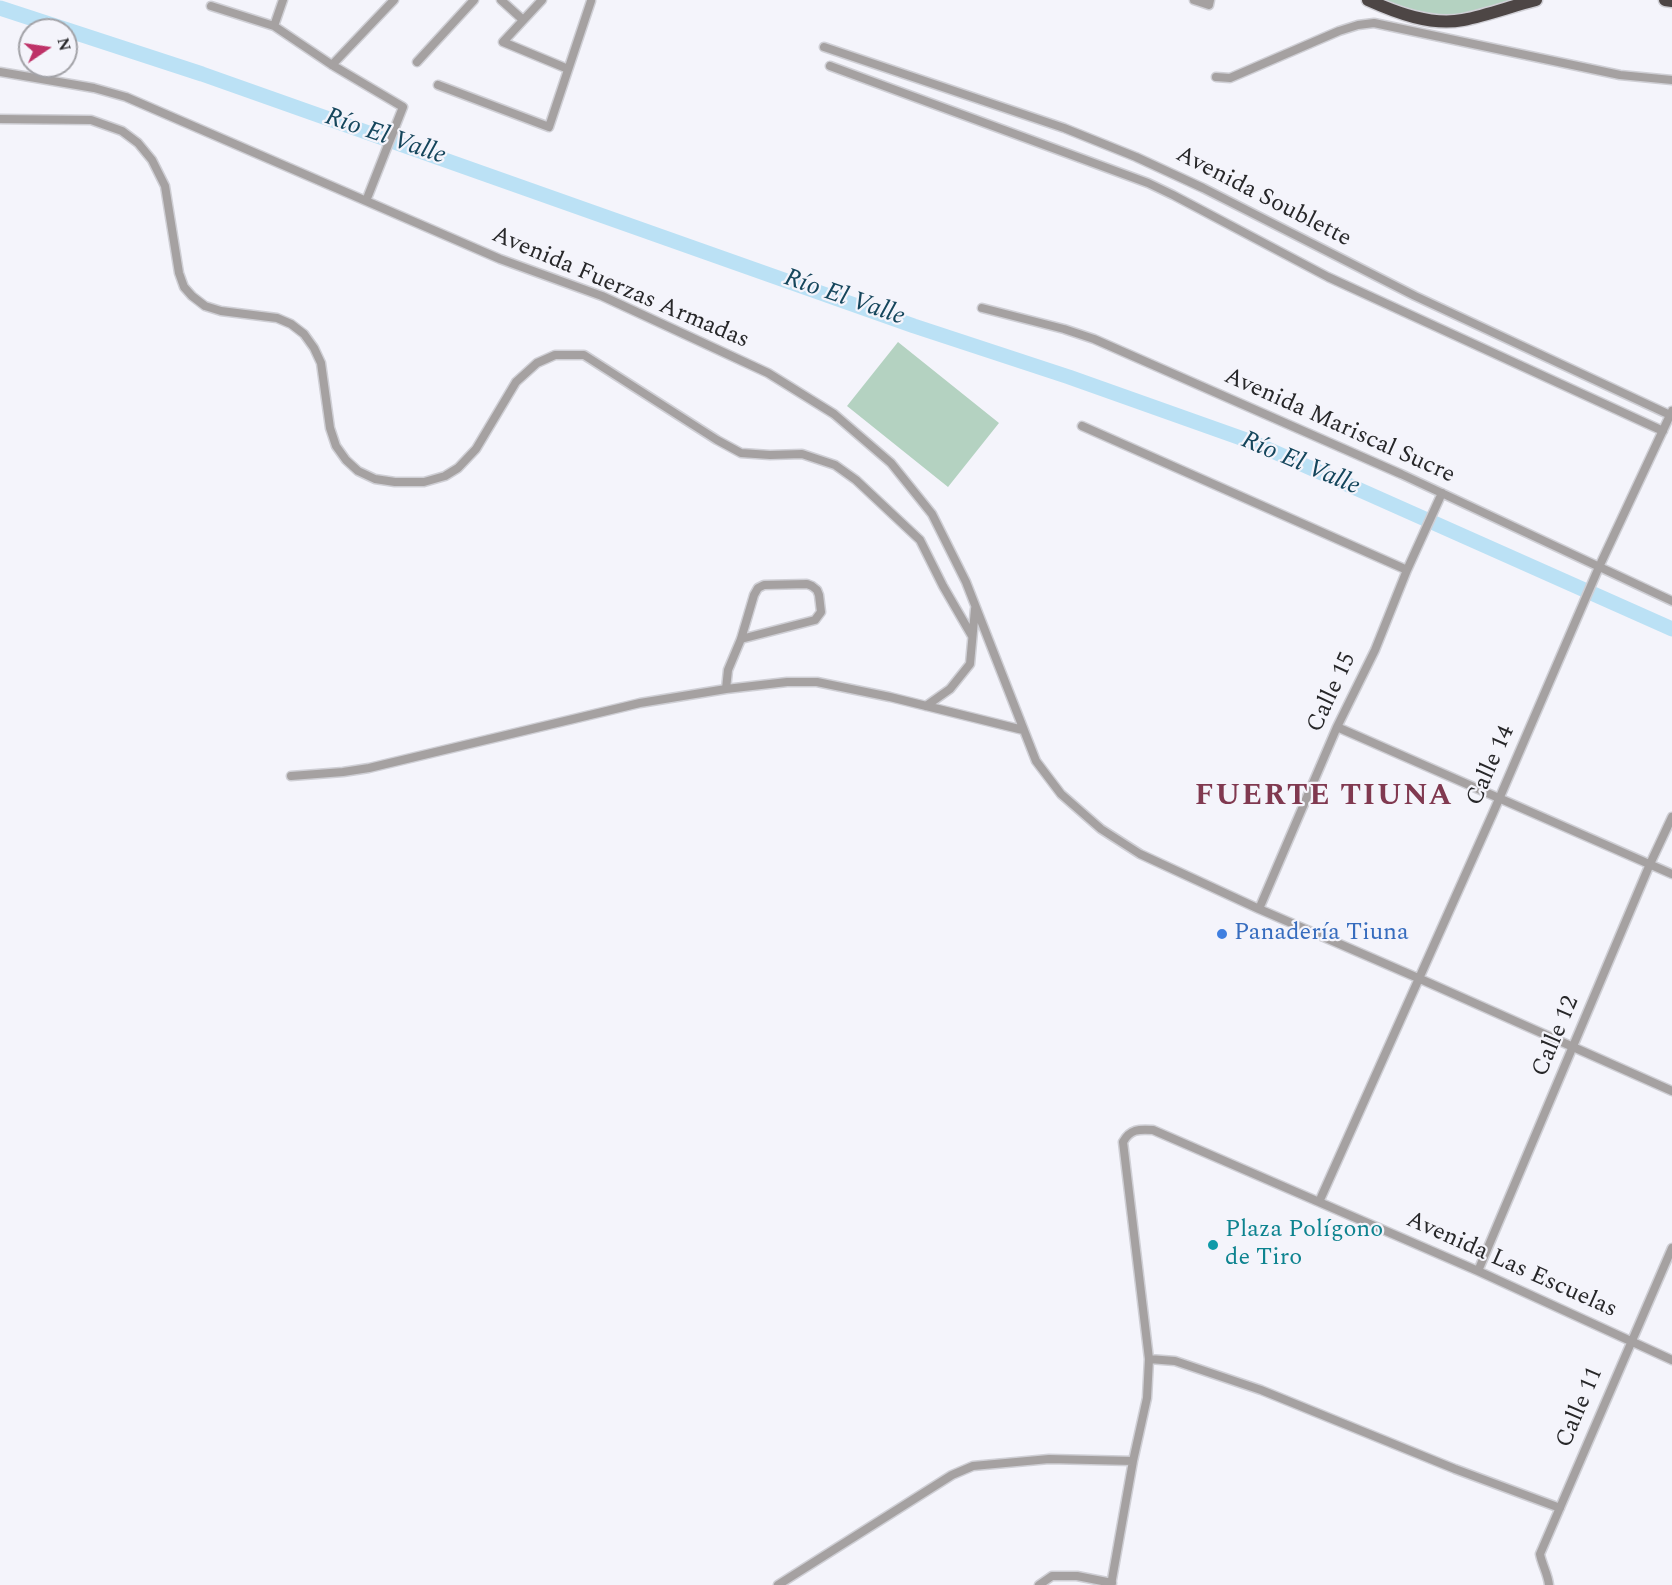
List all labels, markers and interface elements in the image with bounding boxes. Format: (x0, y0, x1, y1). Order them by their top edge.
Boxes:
north arrow (18, 18, 78, 78)
text: N (50, 35, 77, 53)
water label: Río El Valle (320, 103, 450, 173)
street label: Avenida Soublette (1170, 141, 1356, 255)
street label: Avenida Fuerzas Armadas (487, 222, 753, 356)
water label: Río El Valle (779, 264, 909, 334)
street label: Avenida Mariscal Sucre (1219, 363, 1459, 491)
water label: Río El Valle (1236, 426, 1364, 504)
street label: Calle 15 (1302, 649, 1364, 737)
street label: Calle 14 (1462, 721, 1522, 811)
district label: FUERTE TIUNA (1195, 780, 1453, 816)
place label: Panadería Tiuna (1234, 920, 1409, 948)
marker: Panadería Tiuna (1215, 927, 1229, 941)
street label: Calle 12 (1527, 992, 1587, 1082)
street label: Avenida Las Escuelas (1401, 1207, 1621, 1325)
place label: Plaza Polígono de Tiro (1225, 1217, 1383, 1273)
marker: Plaza Polígono de Tiro (1206, 1238, 1220, 1252)
street label: Calle 11 (1551, 1363, 1611, 1453)

